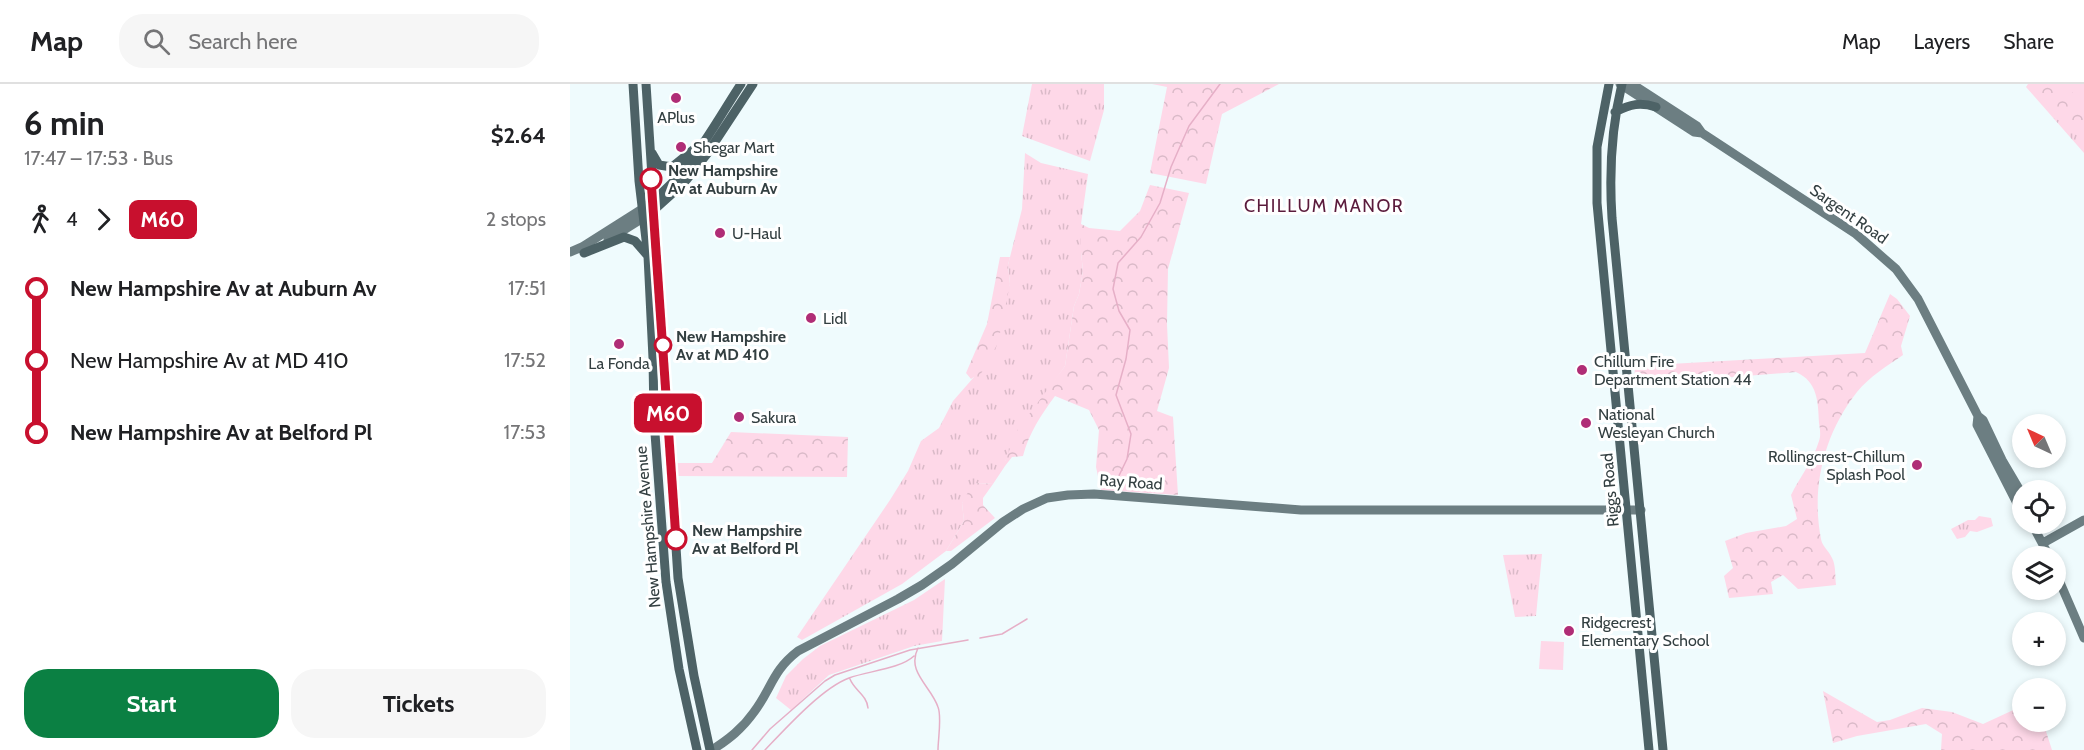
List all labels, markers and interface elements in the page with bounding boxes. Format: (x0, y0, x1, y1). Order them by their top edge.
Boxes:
search box (119, 14, 539, 68)
text: Map (30, 24, 83, 58)
icon: search (140, 25, 173, 58)
text: Search here (188, 28, 297, 55)
text: Map (1842, 29, 1881, 54)
text: Layers (1914, 29, 1970, 54)
text: Share (2003, 29, 2054, 54)
marker: APlus (669, 91, 683, 105)
text: 6 min (24, 103, 105, 143)
place label: APlus (657, 108, 695, 127)
text: $2.64 (491, 122, 546, 149)
place label: Shegar Mart (693, 138, 775, 157)
marker: Shegar Mart (674, 140, 688, 154)
text: 17:47 – 17:53 · Bus (24, 146, 173, 170)
place label: New Hampshire Av at Auburn Av (668, 161, 778, 198)
marker: New Hampshire Av at Auburn Av (640, 168, 662, 190)
street label: Sargent Road (1806, 180, 1892, 248)
district label: CHILLUM MANOR (1244, 195, 1404, 217)
icon: walk (24, 203, 57, 236)
icon: forward (87, 203, 120, 236)
text: 4 (66, 207, 78, 231)
text: M60 (141, 207, 185, 232)
text: 2 stops (486, 207, 546, 231)
place label: U-Haul (732, 224, 782, 243)
marker: U-Haul (713, 226, 727, 240)
text: New Hampshire Av at Auburn Av (70, 275, 377, 302)
text: 17:51 (508, 276, 546, 300)
place label: Lidl (823, 309, 847, 328)
marker: Lidl (804, 311, 818, 325)
place label: New Hampshire Av at MD 410 (676, 327, 786, 364)
marker: New Hampshire Av at MD 410 (654, 336, 672, 354)
marker: La Fonda (612, 337, 626, 351)
text: New Hampshire Av at MD 410 (70, 347, 349, 374)
text: 17:52 (504, 348, 546, 372)
place label: Chillum Fire Department Station 44 (1594, 352, 1751, 389)
place label: La Fonda (588, 354, 650, 373)
marker: Chillum Fire Department Station 44 (1575, 363, 1589, 377)
line badge: M60 (633, 394, 702, 432)
text: M60 (646, 401, 690, 426)
place label: National Wesleyan Church (1598, 405, 1715, 442)
place label: Sakura (751, 408, 797, 427)
marker: Sakura (732, 410, 746, 424)
north arrow (2012, 414, 2066, 468)
map controls (2012, 414, 2066, 732)
marker: National Wesleyan Church (1579, 416, 1593, 430)
text: New Hampshire Av at Belford Pl (70, 419, 372, 446)
text: 17:53 (504, 420, 546, 444)
street label: New Hampshire Avenue (631, 445, 665, 609)
place label: Rollingcrest-Chillum Splash Pool (1768, 447, 1905, 484)
street label: Riggs Road (1597, 452, 1623, 528)
marker: Rollingcrest-Chillum Splash Pool (1910, 458, 1924, 472)
street label: Ray Road (1099, 470, 1163, 494)
button: locate (2012, 480, 2066, 534)
place label: New Hampshire Av at Belford Pl (692, 521, 802, 558)
marker: New Hampshire Av at Belford Pl (665, 528, 687, 550)
button: layers (2012, 546, 2066, 600)
button: + (2012, 612, 2066, 666)
place label: Ridgecrest Elementary School (1581, 613, 1709, 650)
marker: Ridgecrest Elementary School (1562, 624, 1576, 638)
button: Start (24, 669, 279, 738)
button: Tickets (291, 669, 546, 738)
button: − (2012, 678, 2066, 732)

